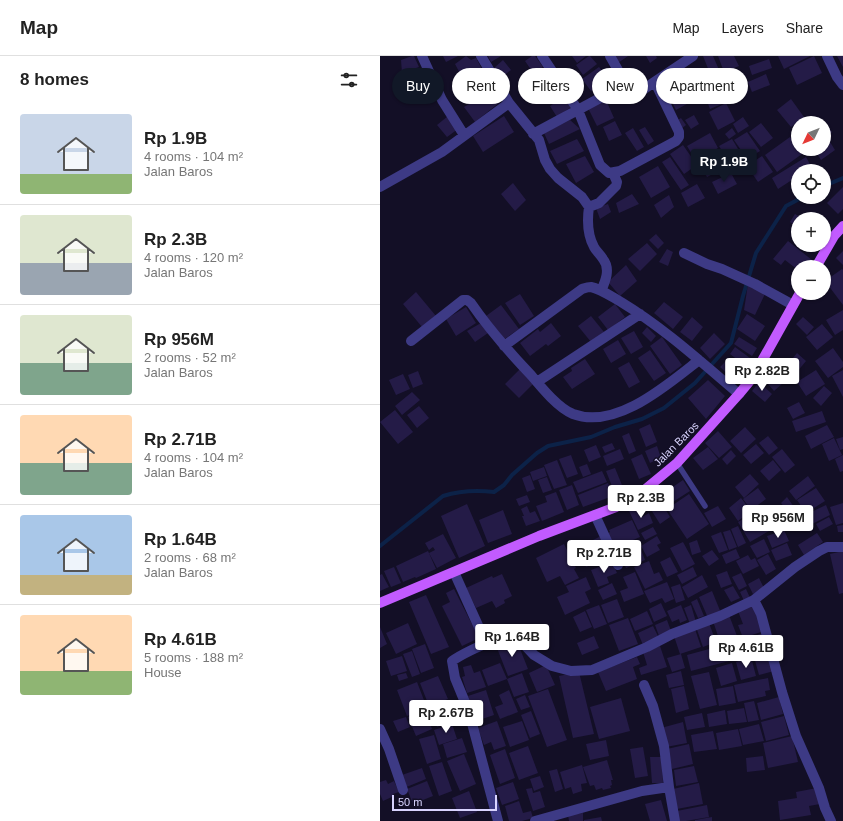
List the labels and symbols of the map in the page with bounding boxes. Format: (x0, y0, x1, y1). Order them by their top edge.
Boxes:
north arrow (791, 116, 831, 156)
pin: Rp 1.9B (687, 149, 761, 183)
pin: Rp 2.82B (721, 358, 803, 392)
street label: Jalan Baros (651, 419, 701, 469)
pin: Rp 2.3B (604, 485, 678, 519)
pin: Rp 956M (741, 505, 815, 539)
pin: Rp 2.71B (563, 540, 645, 574)
pin: Rp 1.64B (471, 624, 553, 658)
pin: Rp 4.61B (705, 635, 787, 669)
pin: Rp 2.67B (405, 700, 487, 734)
scale bar (392, 793, 497, 812)

